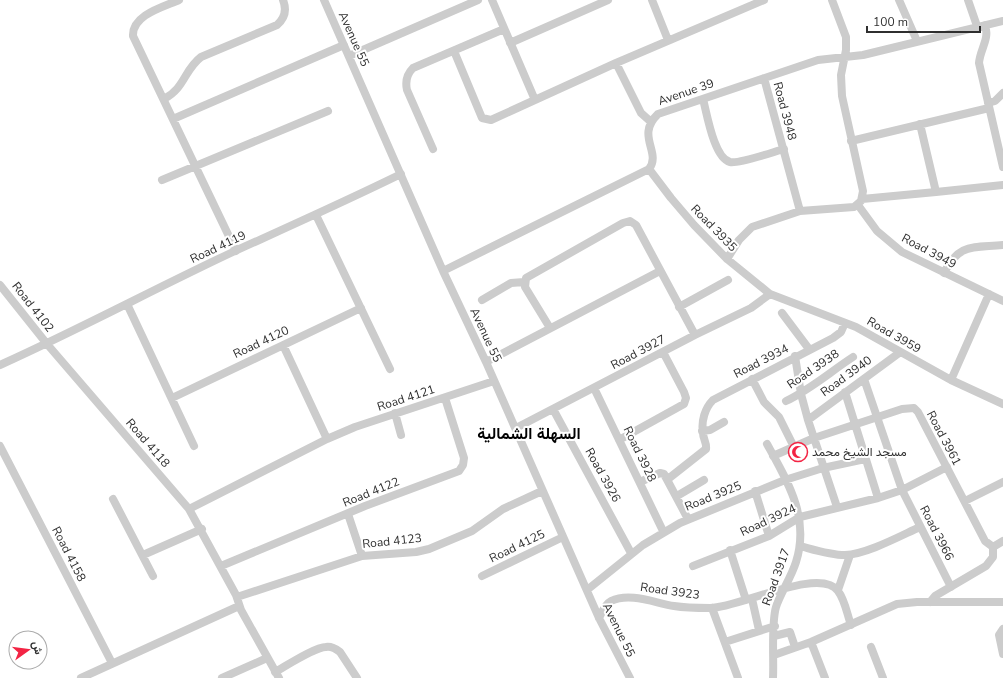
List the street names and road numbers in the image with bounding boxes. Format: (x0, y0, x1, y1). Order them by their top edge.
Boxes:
street label: Avenue 55 (335, 9, 373, 69)
street label: Avenue 39 (656, 75, 716, 109)
street label: Road 3948 (770, 80, 800, 142)
street label: Road 3935 (687, 201, 741, 255)
street label: Road 4119 (188, 227, 248, 267)
street label: Road 3949 (899, 230, 959, 272)
street label: Road 4102 (8, 279, 58, 335)
street label: Avenue 55 (466, 305, 506, 365)
street label: Road 3959 (864, 313, 924, 357)
street label: Road 4120 (231, 322, 291, 362)
street label: Road 3927 (608, 331, 668, 373)
street label: Road 3934 (731, 340, 791, 382)
street label: Road 3938 (784, 346, 842, 392)
street label: Road 3940 (817, 352, 875, 400)
street label: Road 4121 (375, 381, 437, 415)
street label: Road 3961 (923, 408, 965, 468)
street label: Road 4118 (122, 415, 174, 471)
street label: Road 3928 (620, 424, 660, 484)
street label: Road 3926 (582, 445, 624, 505)
street label: Road 4122 (340, 473, 402, 511)
street label: Road 3925 (682, 477, 744, 515)
street label: Road 3924 (738, 500, 798, 540)
street label: Road 3966 (916, 503, 958, 563)
street label: Road 4158 (48, 524, 90, 584)
street label: Road 4125 (487, 526, 547, 566)
street label: Road 4123 (361, 530, 423, 552)
street label: Road 3917 (758, 546, 794, 608)
street label: Road 3923 (639, 579, 701, 603)
street label: Avenue 55 (599, 600, 639, 660)

